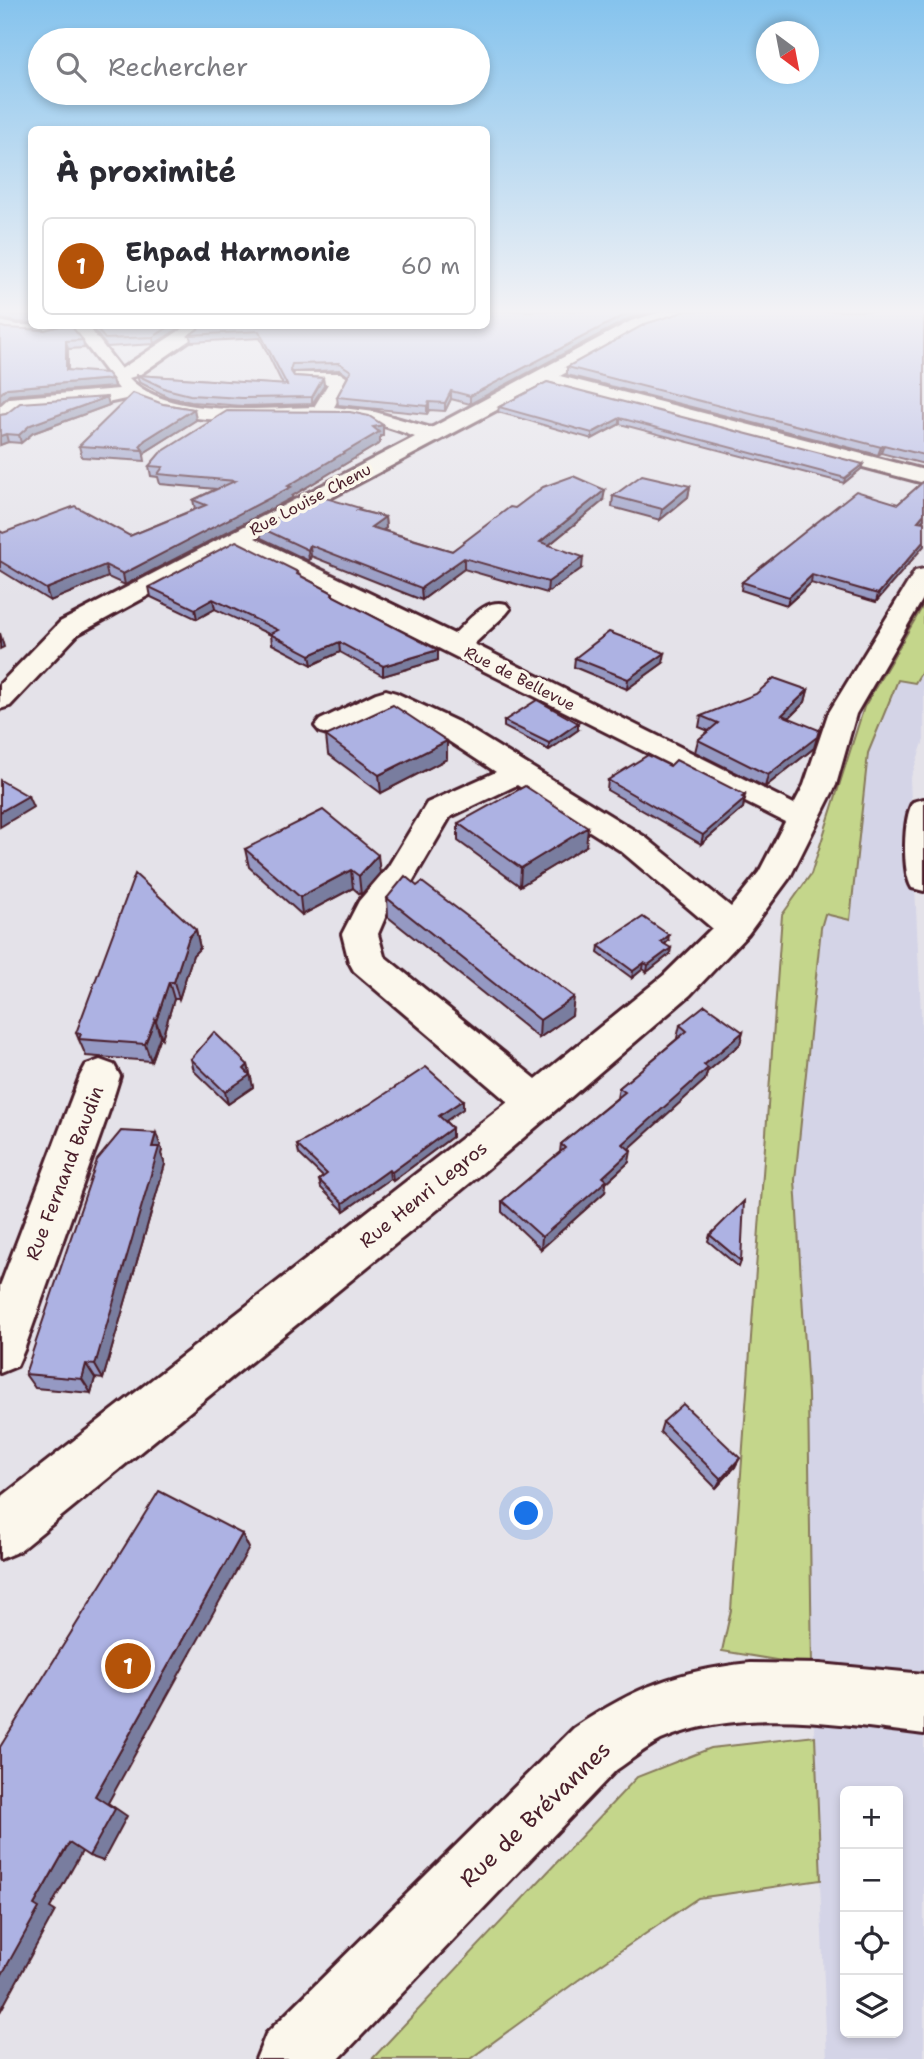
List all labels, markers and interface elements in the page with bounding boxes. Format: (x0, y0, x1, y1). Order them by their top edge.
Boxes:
north arrow (756, 21, 819, 84)
search box (28, 28, 490, 105)
icon: search (52, 48, 90, 86)
text: Rechercher (108, 49, 248, 84)
text: À proximité (56, 151, 236, 192)
text: Ehpad Harmonie (125, 234, 351, 269)
text: 1 (76, 251, 86, 281)
text: 60 m (401, 251, 460, 281)
text: Lieu (125, 269, 169, 299)
street label: Rue Louise Chenu (246, 458, 375, 540)
street label: Rue de Bellevue (461, 641, 579, 716)
street label: Rue Fernand Baudin (20, 1082, 109, 1264)
street label: Rue Henri Legros (354, 1135, 492, 1254)
your location (509, 1496, 543, 1530)
pin: 1 (105, 1640, 151, 1692)
street label: Rue de Brévannes (453, 1734, 617, 1894)
map controls (840, 1786, 903, 2038)
button: + (840, 1786, 903, 1849)
button: − (840, 1849, 903, 1912)
button: locate (840, 1912, 903, 1975)
button: layers (840, 1975, 903, 2038)

